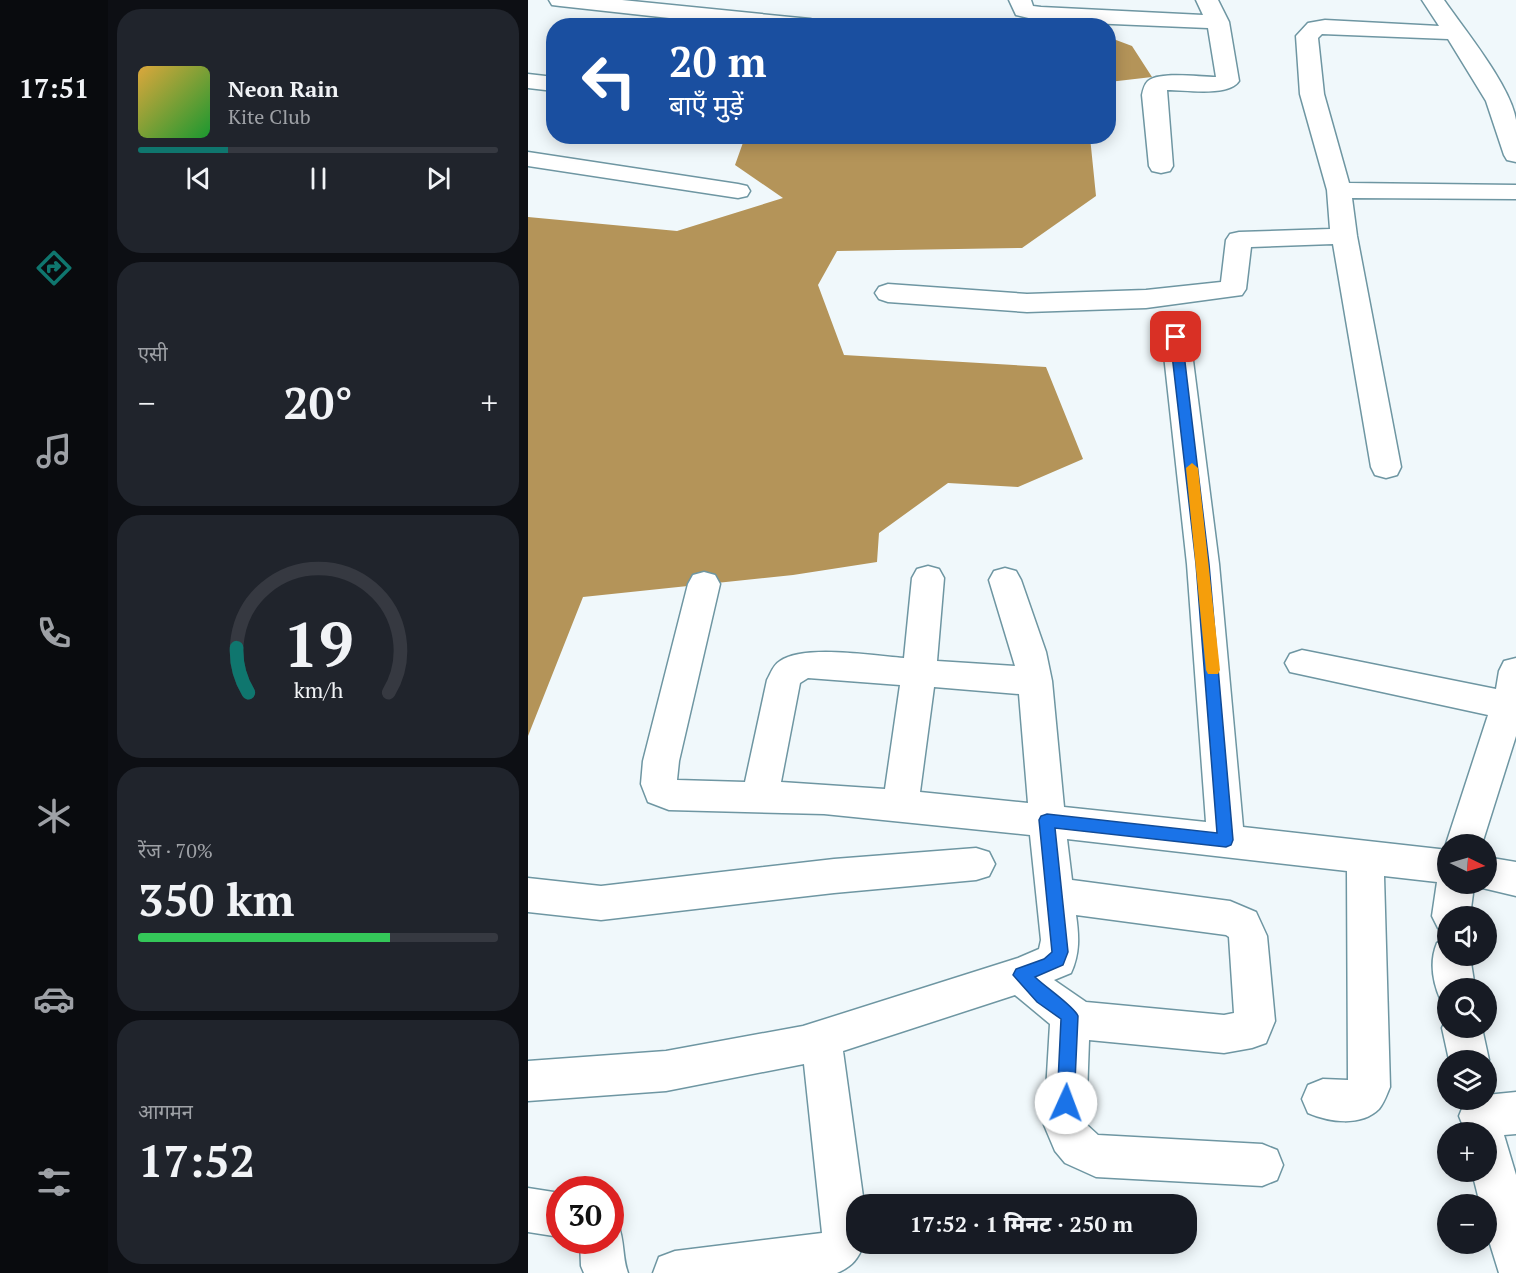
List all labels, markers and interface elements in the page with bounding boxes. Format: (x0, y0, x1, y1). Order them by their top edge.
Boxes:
text: 20 m (669, 33, 767, 89)
icon: left (570, 42, 648, 120)
text: 17:51 (19, 70, 89, 106)
text: Neon Rain (228, 74, 339, 103)
text: बाएँ मुड़ें (669, 87, 744, 123)
text: Kite Club (228, 103, 311, 130)
icon: previous (182, 162, 215, 195)
icon: pause (302, 162, 335, 195)
icon: next (422, 162, 455, 195)
icon: directions (33, 247, 75, 289)
pin (1150, 311, 1201, 362)
icon: arrive (1159, 320, 1192, 353)
text: एसी (138, 340, 168, 367)
text: 20° (283, 372, 353, 432)
text: − (138, 381, 156, 424)
text: + (480, 381, 498, 424)
icon: music (33, 430, 75, 472)
text: 19 (283, 603, 353, 686)
icon: phone (33, 612, 75, 654)
text: km/h (293, 677, 343, 705)
icon: climate (33, 795, 75, 837)
north arrow (1437, 834, 1497, 894)
map controls (1437, 834, 1497, 1254)
text: रेंज · 70% (138, 837, 213, 864)
text: 350 km (138, 869, 294, 929)
button: sound (1437, 906, 1497, 966)
icon: car (33, 978, 75, 1020)
button: search (1437, 978, 1497, 1038)
button: layers (1437, 1050, 1497, 1110)
position arrow (1034, 1071, 1098, 1135)
text: आगमन (138, 1098, 193, 1125)
button: + (1437, 1122, 1497, 1182)
text: 17:52 (138, 1130, 255, 1190)
icon: filters (33, 1161, 75, 1203)
speed limit sign: 30 (546, 1176, 624, 1254)
button: − (1437, 1194, 1497, 1254)
text: 17:52 · 1 मिनट · 250 m (910, 1209, 1133, 1238)

